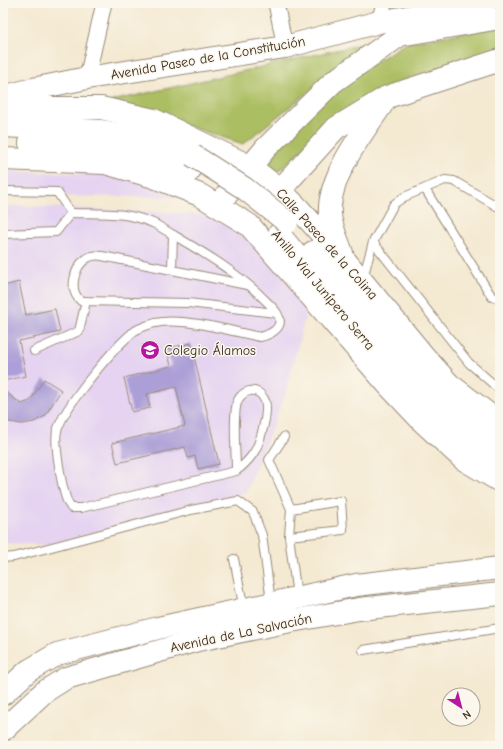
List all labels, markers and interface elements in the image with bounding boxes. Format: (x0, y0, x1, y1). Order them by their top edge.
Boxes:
street label: Avenida Paseo de la Constitución (109, 32, 307, 84)
street label: Calle Paseo de la Colina (272, 185, 382, 303)
street label: Anillo Vial Junípero Serra (268, 226, 378, 354)
school or university icon: Colegio Álamos (139, 339, 161, 361)
place label: Colegio Álamos (164, 342, 256, 359)
street label: Avenida de La Salvación (169, 610, 313, 656)
north arrow (441, 687, 481, 727)
text: N (460, 707, 473, 722)

